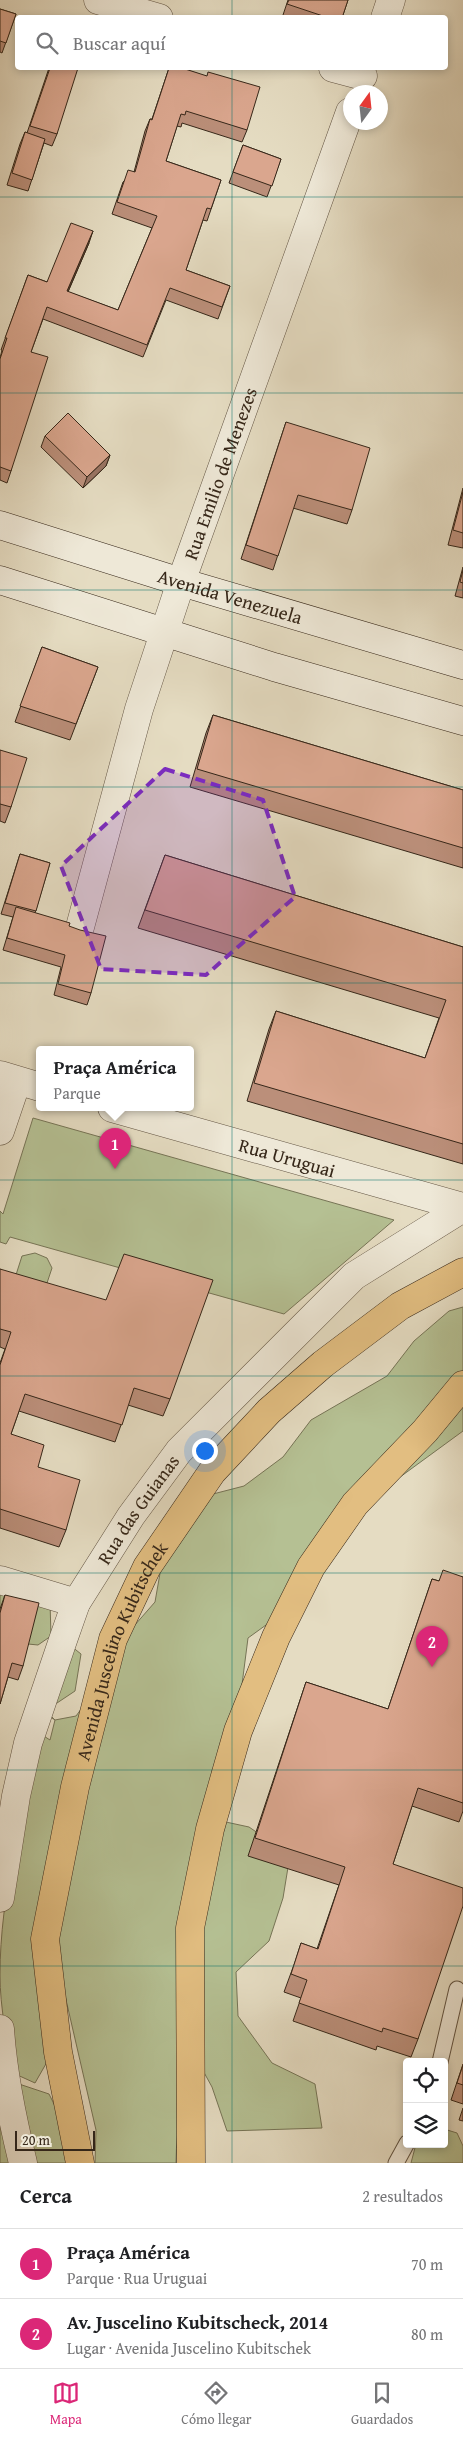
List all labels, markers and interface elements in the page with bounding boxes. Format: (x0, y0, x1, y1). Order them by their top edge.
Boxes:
search box (15, 15, 448, 70)
icon: search (33, 29, 61, 57)
text: Buscar aquí (73, 29, 166, 57)
north arrow (343, 85, 388, 130)
street label: Rua Emilio de Menezes (176, 383, 264, 564)
street label: Avenida Venezuela (154, 562, 306, 631)
popup (36, 1046, 194, 1111)
text: Praça América (54, 1053, 176, 1081)
text: Parque (54, 1081, 101, 1105)
pin: 1 (99, 1128, 131, 1169)
street label: Rua Uruguai (236, 1130, 339, 1184)
your location (192, 1438, 218, 1464)
street label: Rua das Guianas (90, 1448, 186, 1570)
street label: Avenida Juscelino Kubitschek (68, 1536, 175, 1764)
pin: 2 (416, 1626, 448, 1667)
map controls (403, 2058, 448, 2148)
button: locate (403, 2058, 448, 2103)
button: layers (403, 2103, 448, 2148)
scale bar (15, 2128, 95, 2151)
text: 20 m (22, 2130, 50, 2150)
text: Cerca (20, 2180, 72, 2211)
text: 2 resultados (362, 2184, 443, 2208)
text: Praça América (67, 2238, 190, 2266)
text: 1 (32, 2252, 40, 2276)
text: 70 m (411, 2252, 443, 2276)
text: Parque · Rua Uruguai (67, 2266, 207, 2290)
text: Av. Juscelino Kubitscheck, 2014 (67, 2308, 328, 2336)
text: 2 (32, 2322, 40, 2346)
text: 80 m (411, 2322, 443, 2346)
text: Lugar · Avenida Juscelino Kubitschek (67, 2336, 311, 2360)
tab: Mapa (50, 2379, 82, 2429)
tab: Cómo llegar (181, 2379, 252, 2429)
tab: Guardados (351, 2379, 413, 2429)

